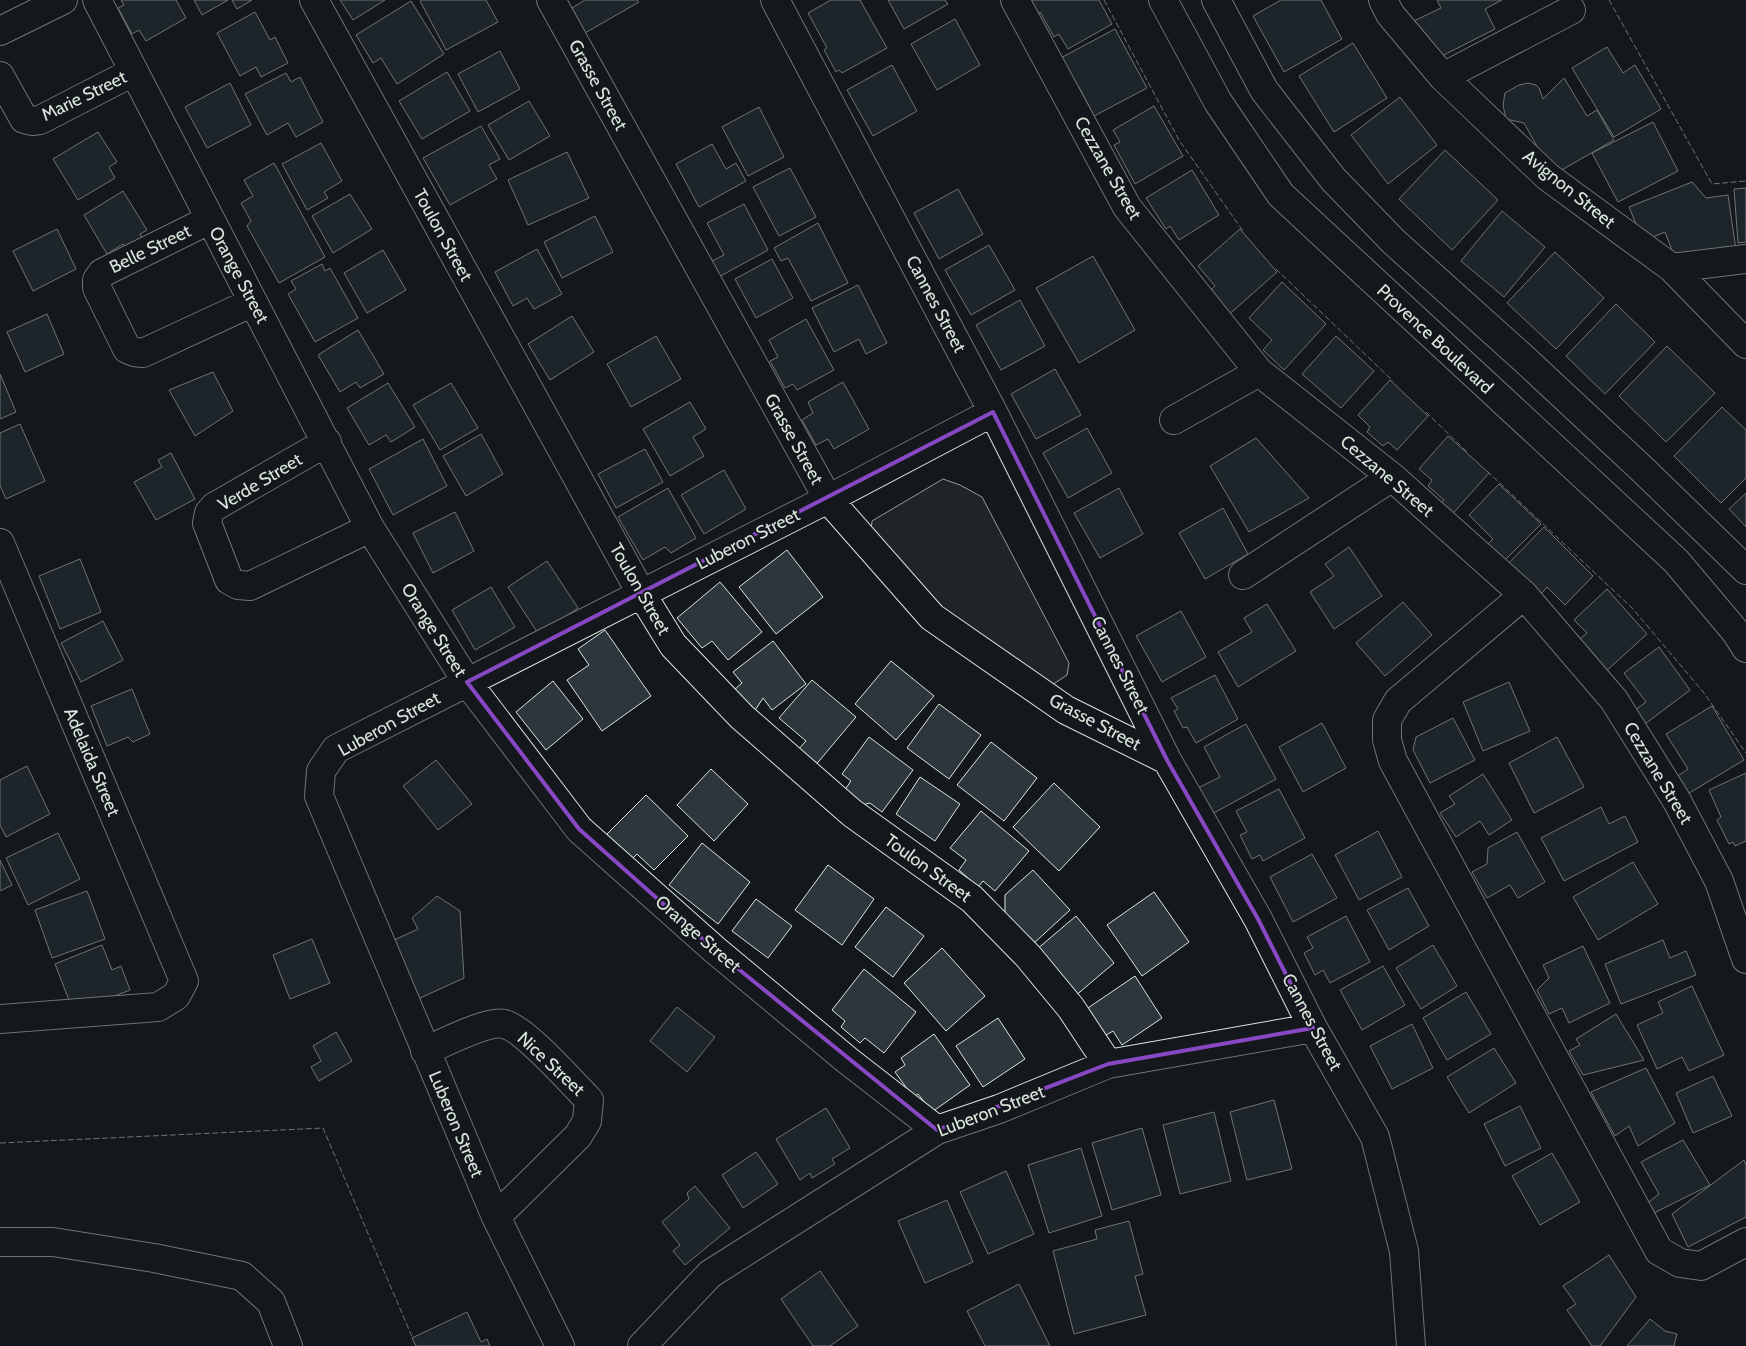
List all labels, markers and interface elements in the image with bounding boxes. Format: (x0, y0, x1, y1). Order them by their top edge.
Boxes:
street label: Grasse Street (564, 36, 632, 134)
street label: Marie Street (38, 66, 130, 126)
street label: Cezzane Street (1070, 113, 1146, 223)
street label: Avignon Street (1518, 145, 1620, 233)
street label: Toulon Street (409, 185, 477, 285)
street label: Belle Street (106, 220, 194, 278)
street label: Orange Street (204, 223, 274, 327)
street label: Cannes Street (901, 252, 971, 356)
street label: Provence Boulevard (1372, 280, 1498, 398)
street label: Grasse Street (760, 390, 828, 488)
street label: Cezzane Street (1336, 431, 1438, 521)
street label: Verde Street (214, 448, 306, 516)
street label: Luberon Street (693, 503, 803, 575)
street label: Toulon Street (605, 539, 675, 639)
street label: Orange Street (396, 579, 472, 681)
street label: Cannes Street (1086, 612, 1154, 718)
street label: Luberon Street (334, 687, 444, 761)
street label: Grasse Street (1045, 689, 1145, 755)
street label: Adelaida Street (59, 704, 125, 820)
street label: Cezzane Street (1619, 718, 1697, 828)
street label: Toulon Street (880, 829, 976, 907)
street label: Orange Street (651, 891, 745, 977)
street label: Cannes Street (1277, 970, 1347, 1074)
street label: Nice Street (513, 1027, 589, 1101)
street label: Luberon Street (424, 1068, 488, 1180)
street label: Luberon Street (934, 1080, 1048, 1142)

